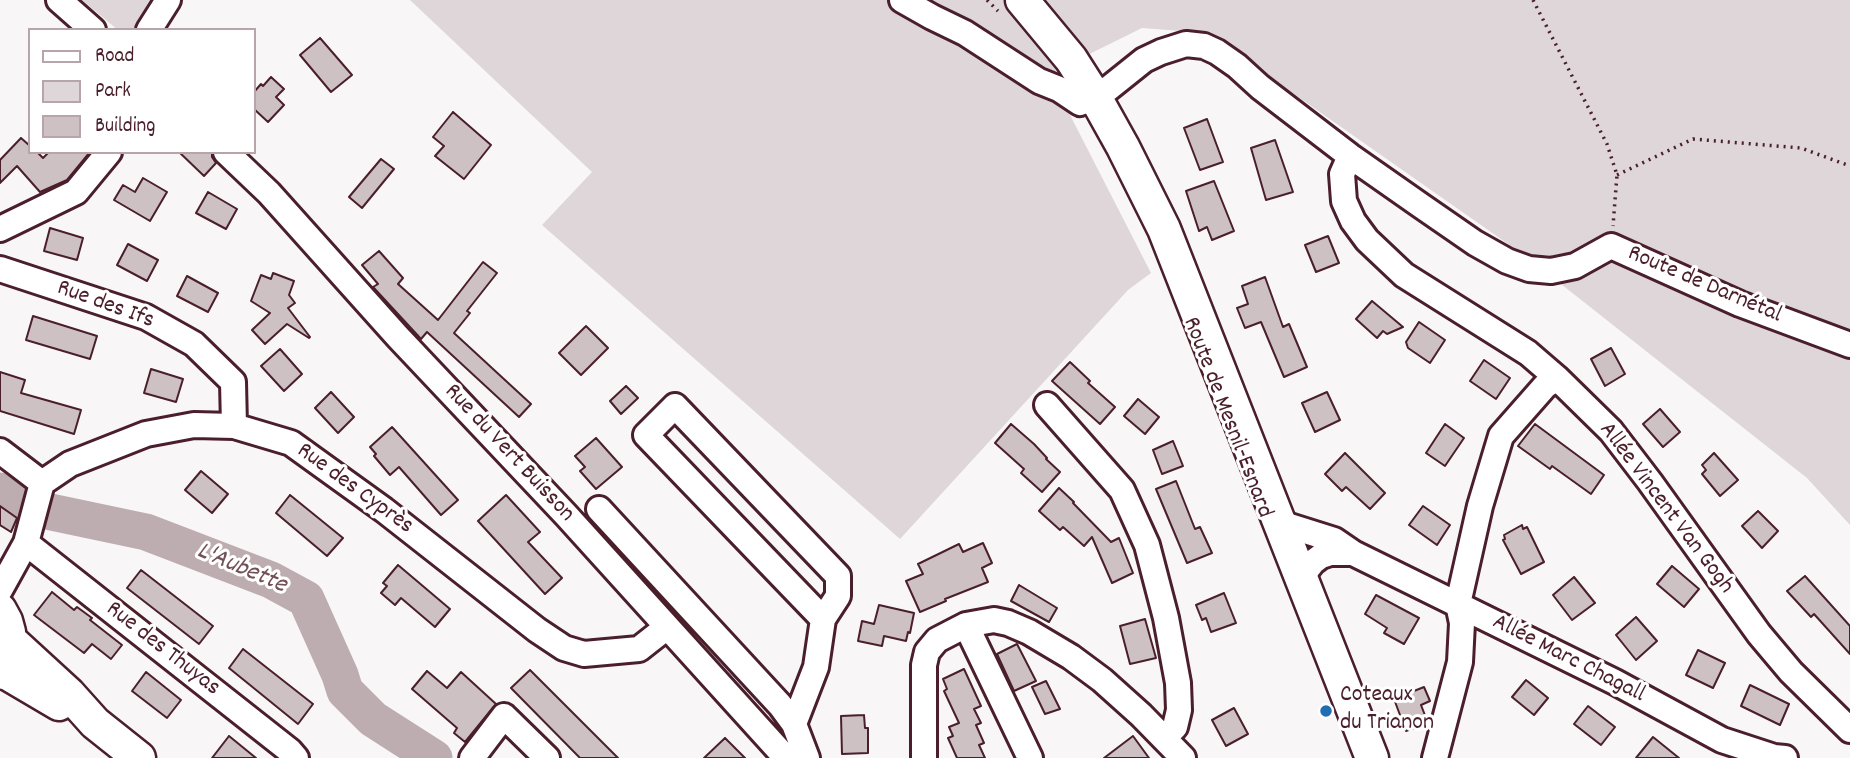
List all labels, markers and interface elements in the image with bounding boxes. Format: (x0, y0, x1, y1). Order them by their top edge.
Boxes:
legend (28, 28, 256, 154)
text: Road (95, 42, 134, 72)
text: Park (95, 77, 131, 107)
text: Building (95, 112, 155, 142)
street label: Route de Darnétal (1623, 241, 1785, 331)
street label: Rue des Ifs (52, 275, 158, 337)
street label: Route de Mesnil-Esnard (1174, 314, 1278, 522)
street label: Rue du Vert Buisson (437, 379, 579, 529)
street label: Allée Vincent Van Gogh (1591, 418, 1739, 600)
street label: Rue des Cyprès (290, 438, 418, 542)
water label: L'Aubette (191, 537, 291, 603)
street label: Rue des Thuyas (99, 596, 225, 704)
street label: Allée Marc Chagall (1487, 609, 1649, 711)
place label: Coteaux du Trianon (1340, 683, 1434, 739)
marker: Coteaux du Trianon (1318, 703, 1334, 719)

